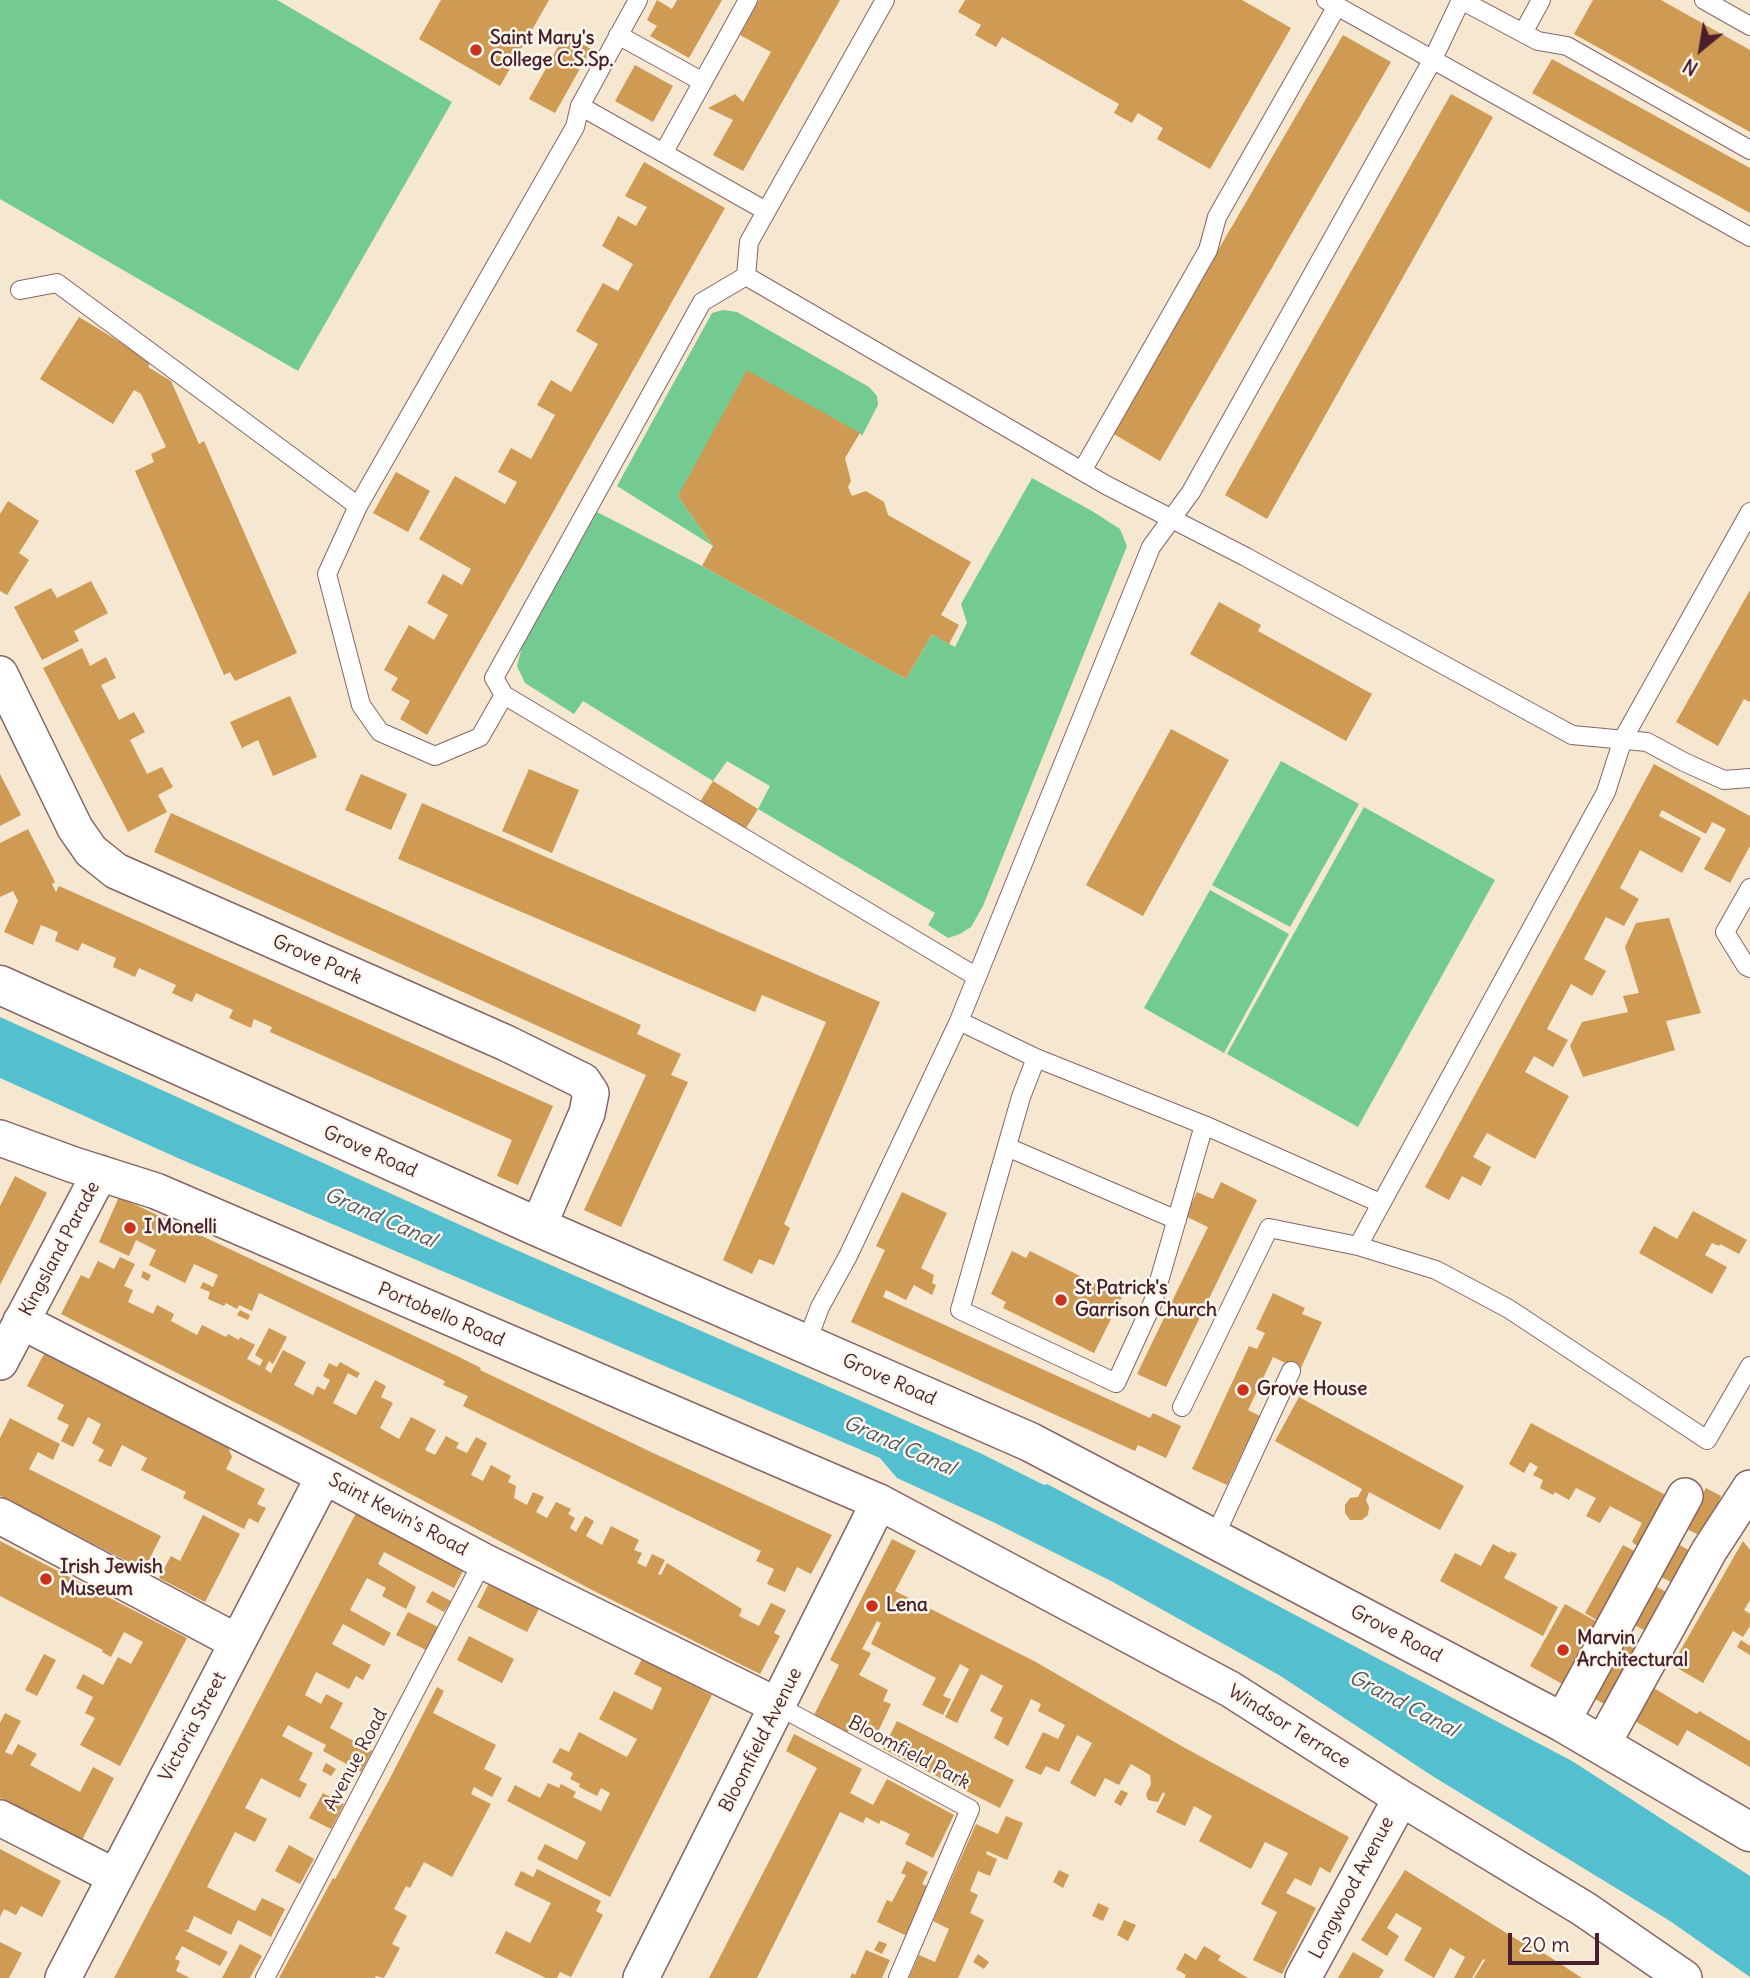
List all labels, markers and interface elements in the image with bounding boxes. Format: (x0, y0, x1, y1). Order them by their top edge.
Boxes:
north arrow (1666, 14, 1736, 84)
place label: Saint Mary's College C.S.Sp. (490, 28, 613, 72)
marker: Saint Mary's College C.S.Sp. (468, 42, 484, 58)
text: N (1679, 54, 1702, 81)
street label: Grove Park (269, 930, 365, 990)
street label: Grove Road (319, 1121, 421, 1183)
street label: Kingsland Parade (15, 1178, 105, 1320)
water label: Grand Canal (320, 1182, 440, 1254)
place label: I Monelli (144, 1217, 217, 1239)
marker: I Monelli (122, 1220, 138, 1236)
street label: Portobello Road (374, 1278, 508, 1352)
place label: St Patrick's Garrison Church (1075, 1278, 1217, 1322)
marker: St Patrick's Garrison Church (1053, 1292, 1069, 1308)
street label: Grove Road (838, 1349, 940, 1411)
place label: Grove House (1257, 1379, 1367, 1401)
marker: Grove House (1235, 1382, 1251, 1398)
water label: Grand Canal (839, 1410, 959, 1482)
street label: Saint Kevin's Road (324, 1469, 472, 1561)
place label: Irish Jewish Museum (60, 1557, 163, 1601)
marker: Irish Jewish Museum (38, 1571, 54, 1587)
place label: Lena (886, 1595, 928, 1617)
marker: Lena (864, 1598, 880, 1614)
street label: Grove Road (1346, 1600, 1446, 1668)
place label: Marvin Architectural (1577, 1628, 1688, 1672)
marker: Marvin Architectural (1555, 1642, 1571, 1658)
street label: Bloomfield Avenue (715, 1664, 807, 1816)
water label: Grand Canal (1344, 1665, 1462, 1743)
street label: Victoria Street (155, 1668, 231, 1786)
street label: Windsor Terrace (1224, 1680, 1354, 1774)
street label: Avenue Road (319, 1705, 393, 1815)
street label: Bloomfield Park (844, 1711, 974, 1795)
street label: Longwood Avenue (1305, 1813, 1399, 1963)
scale bar (1512, 1918, 1603, 1962)
text: 20 m (1521, 1931, 1570, 1958)

